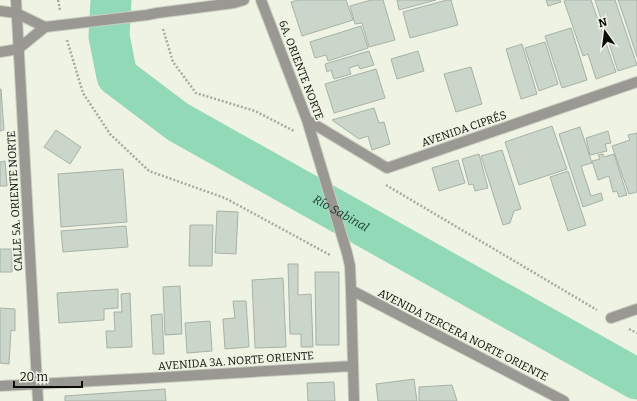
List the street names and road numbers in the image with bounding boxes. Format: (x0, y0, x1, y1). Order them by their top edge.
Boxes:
street label: 6A. ORIENTE NORTE (276, 18, 326, 122)
street label: AVENIDA CIPRÉS (419, 107, 508, 150)
street label: CALLE 5A. ORIENTE NORTE (5, 130, 25, 271)
street label: AVENIDA TERCERA NORTE ORIENTE (376, 286, 550, 384)
street label: AVENIDA 3A. NORTE ORIENTE (158, 349, 315, 373)

